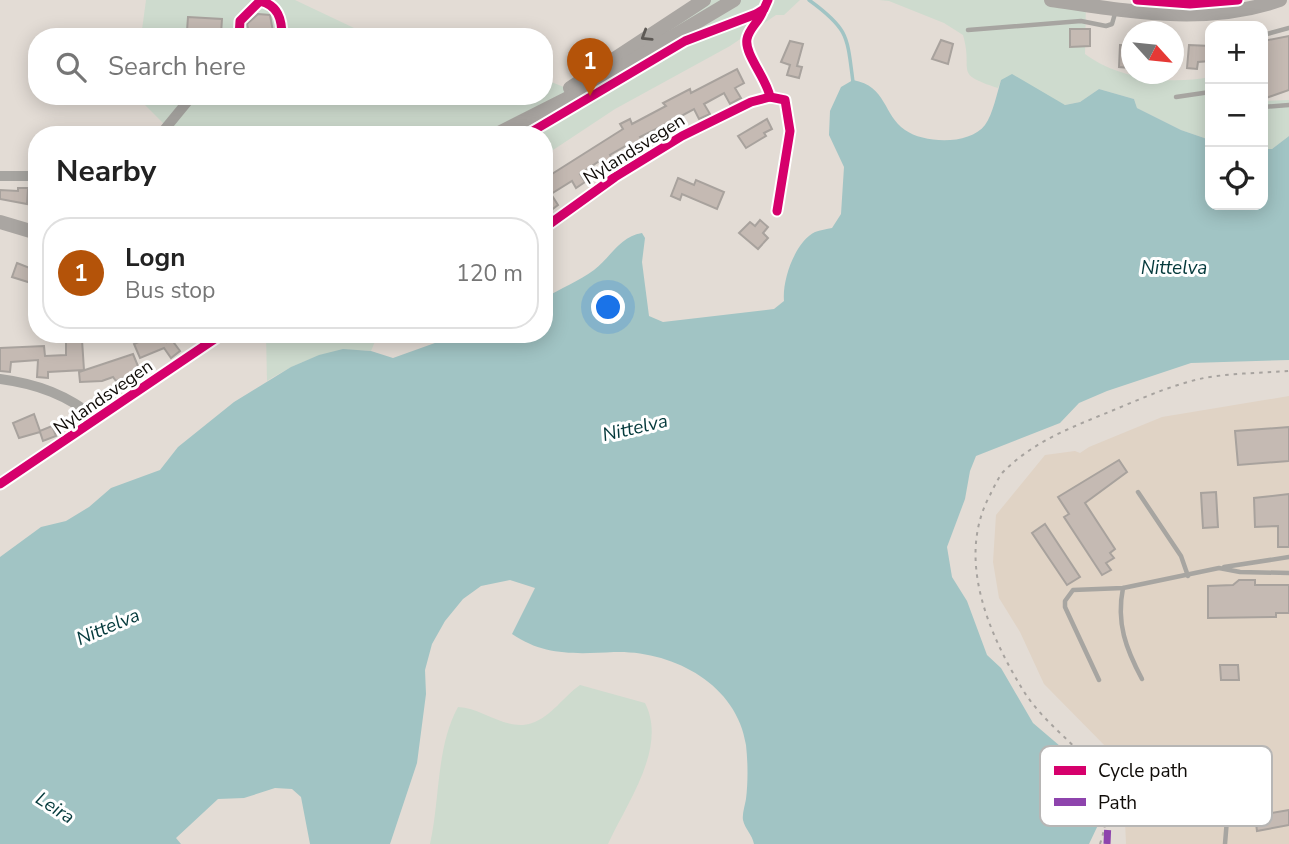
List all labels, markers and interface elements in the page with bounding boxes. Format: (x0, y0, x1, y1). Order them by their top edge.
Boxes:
north arrow (1121, 21, 1184, 84)
map controls (1205, 21, 1268, 210)
button: + (1205, 21, 1268, 84)
search box (28, 28, 553, 105)
one-way arrow (641, 28, 654, 41)
pin: 1 (567, 38, 613, 96)
icon: search (52, 48, 90, 86)
text: Search here (108, 49, 246, 84)
button: − (1205, 84, 1268, 147)
street label: Nylandsvegen (579, 108, 689, 190)
button: locate (1205, 147, 1268, 210)
text: Nearby (56, 151, 156, 192)
text: Logn (125, 240, 185, 275)
water label: Nittelva (1141, 255, 1207, 281)
text: 1 (74, 258, 88, 289)
text: 120 m (456, 258, 523, 289)
text: Bus stop (125, 275, 216, 306)
your location (591, 290, 625, 324)
street label: Nylandsvegen (49, 354, 157, 440)
water label: Nittelva (600, 408, 670, 448)
water label: Nittelva (72, 602, 144, 652)
legend (1040, 746, 1272, 826)
text: Cycle path (1098, 758, 1188, 784)
water label: Leira (31, 786, 79, 830)
text: Path (1098, 790, 1137, 816)

